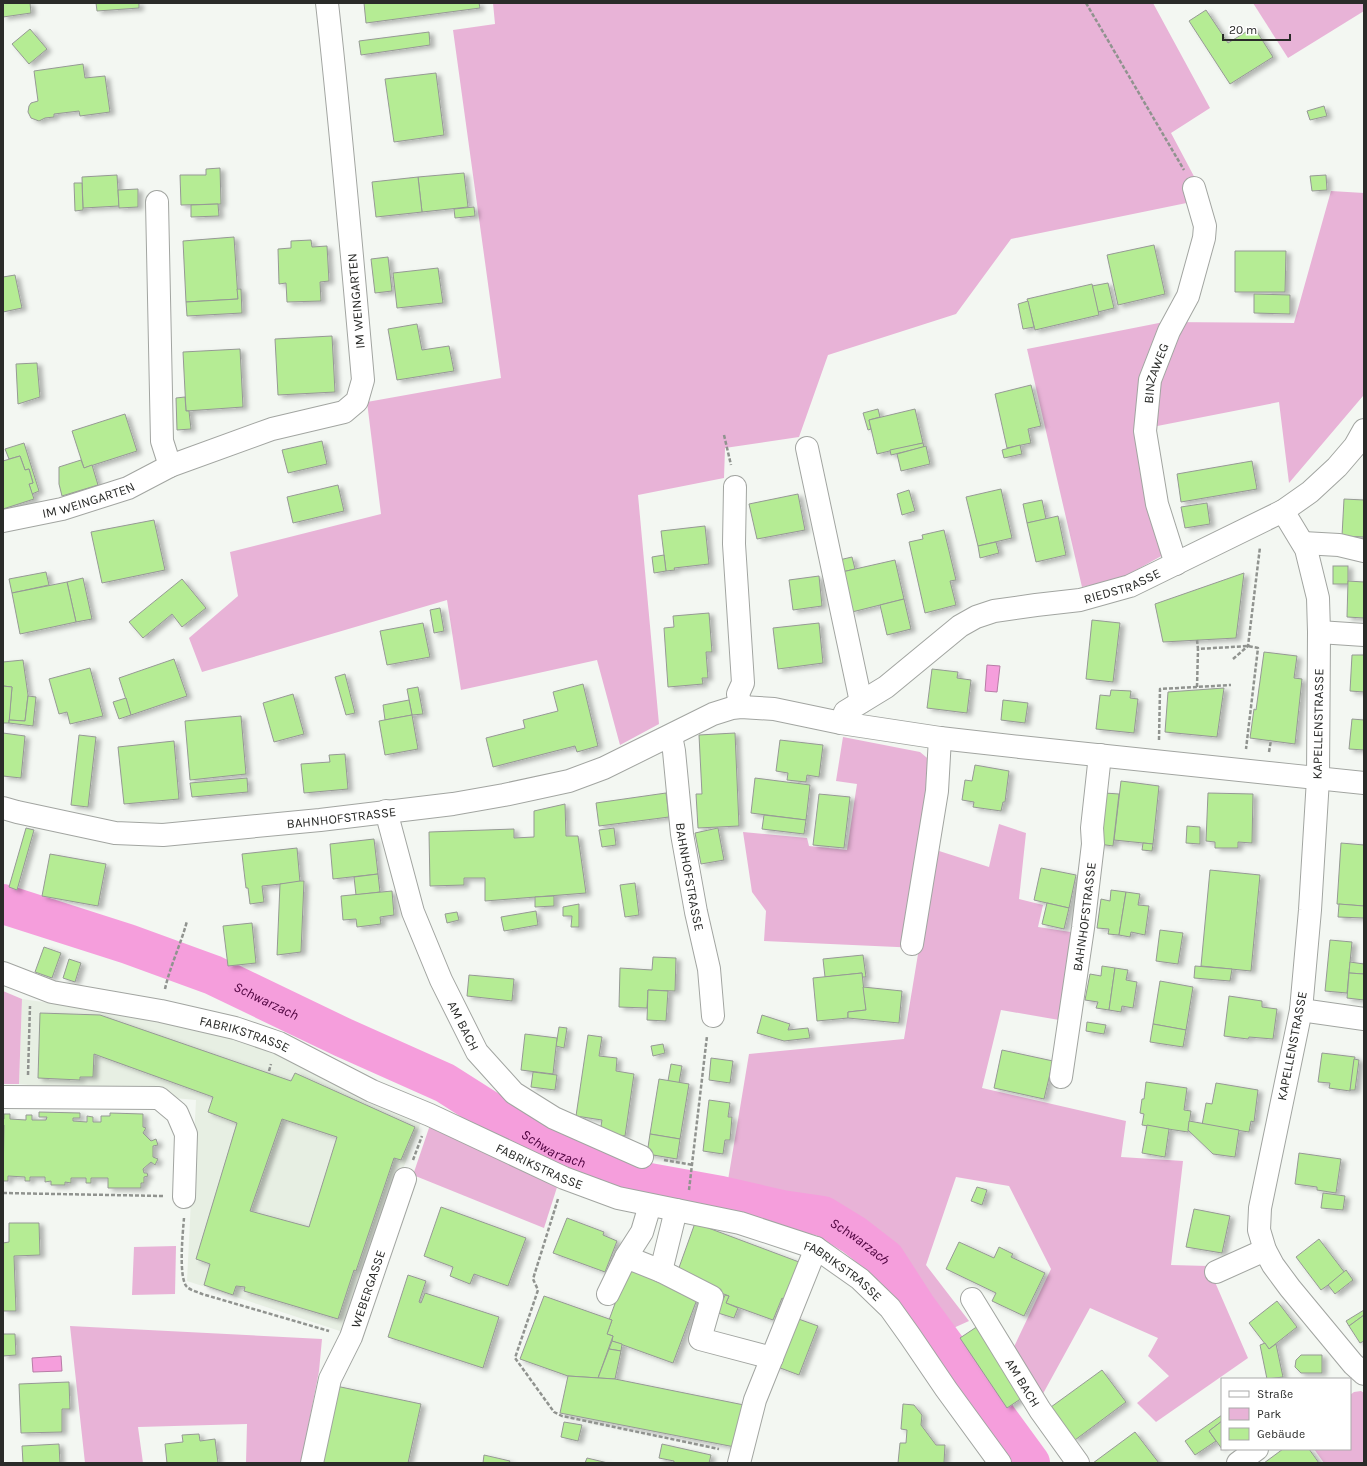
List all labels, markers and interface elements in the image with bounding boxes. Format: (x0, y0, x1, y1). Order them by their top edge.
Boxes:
scale bar (1223, 16, 1290, 42)
text: 20 m (1229, 23, 1257, 37)
street label: IM WEINGARTEN (344, 253, 368, 349)
street label: BINZAWEG (1140, 341, 1171, 404)
street label: IM WEINGARTEN (41, 478, 137, 520)
street label: RIEDSTRASSE (1082, 565, 1163, 606)
street label: KAPELLENSTRASSE (1310, 668, 1326, 780)
street label: BAHNHOFSTRASSE (286, 803, 397, 831)
street label: BAHNHOFSTRASSE (673, 822, 708, 932)
street label: BAHNHOFSTRASSE (1069, 861, 1098, 972)
water label: Schwarzach (231, 978, 302, 1023)
street label: KAPELLENSTRASSE (1274, 990, 1310, 1102)
street label: AM BACH (445, 998, 483, 1053)
street label: FABRIKSTRASSE (198, 1013, 293, 1055)
water label: Schwarzach (518, 1125, 588, 1171)
street label: FABRIKSTRASSE (494, 1140, 585, 1192)
water label: Schwarzach (827, 1214, 895, 1267)
street label: FABRIKSTRASSE (802, 1237, 885, 1304)
street label: WEBERGASSE (347, 1248, 388, 1329)
street label: AM BACH (1003, 1356, 1044, 1409)
legend (1221, 1378, 1351, 1450)
text: Straße (1257, 1387, 1293, 1401)
text: Park (1257, 1407, 1282, 1421)
text: Gebäude (1257, 1427, 1305, 1441)

